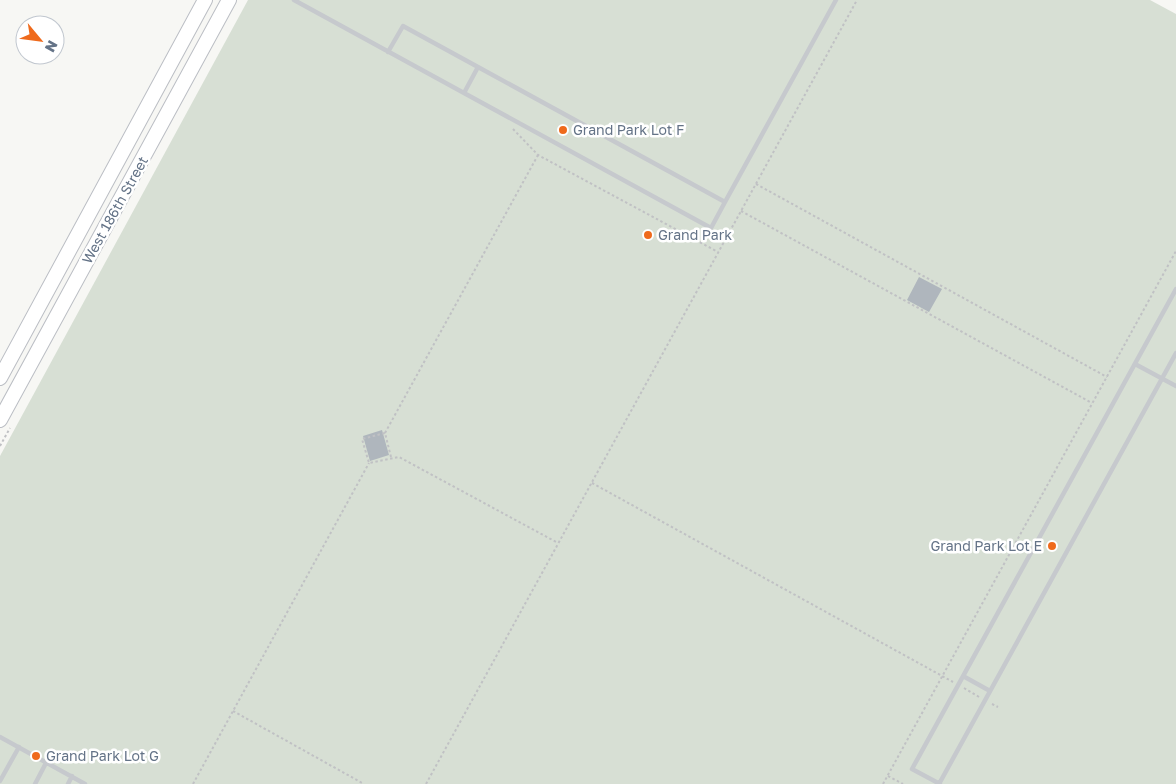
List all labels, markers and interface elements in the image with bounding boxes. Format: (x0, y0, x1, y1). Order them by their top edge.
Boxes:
north arrow (15, 15, 65, 65)
text: N (42, 38, 62, 55)
place label: Grand Park Lot F (573, 121, 684, 138)
marker: Grand Park Lot F (557, 124, 569, 136)
street label: West 186th Street (78, 153, 151, 267)
place label: Grand Park (658, 226, 732, 243)
marker: Grand Park (642, 229, 654, 241)
place label: Grand Park Lot E (930, 537, 1042, 554)
marker: Grand Park Lot E (1046, 540, 1058, 552)
place label: Grand Park Lot G (46, 747, 159, 764)
marker: Grand Park Lot G (30, 750, 42, 762)

